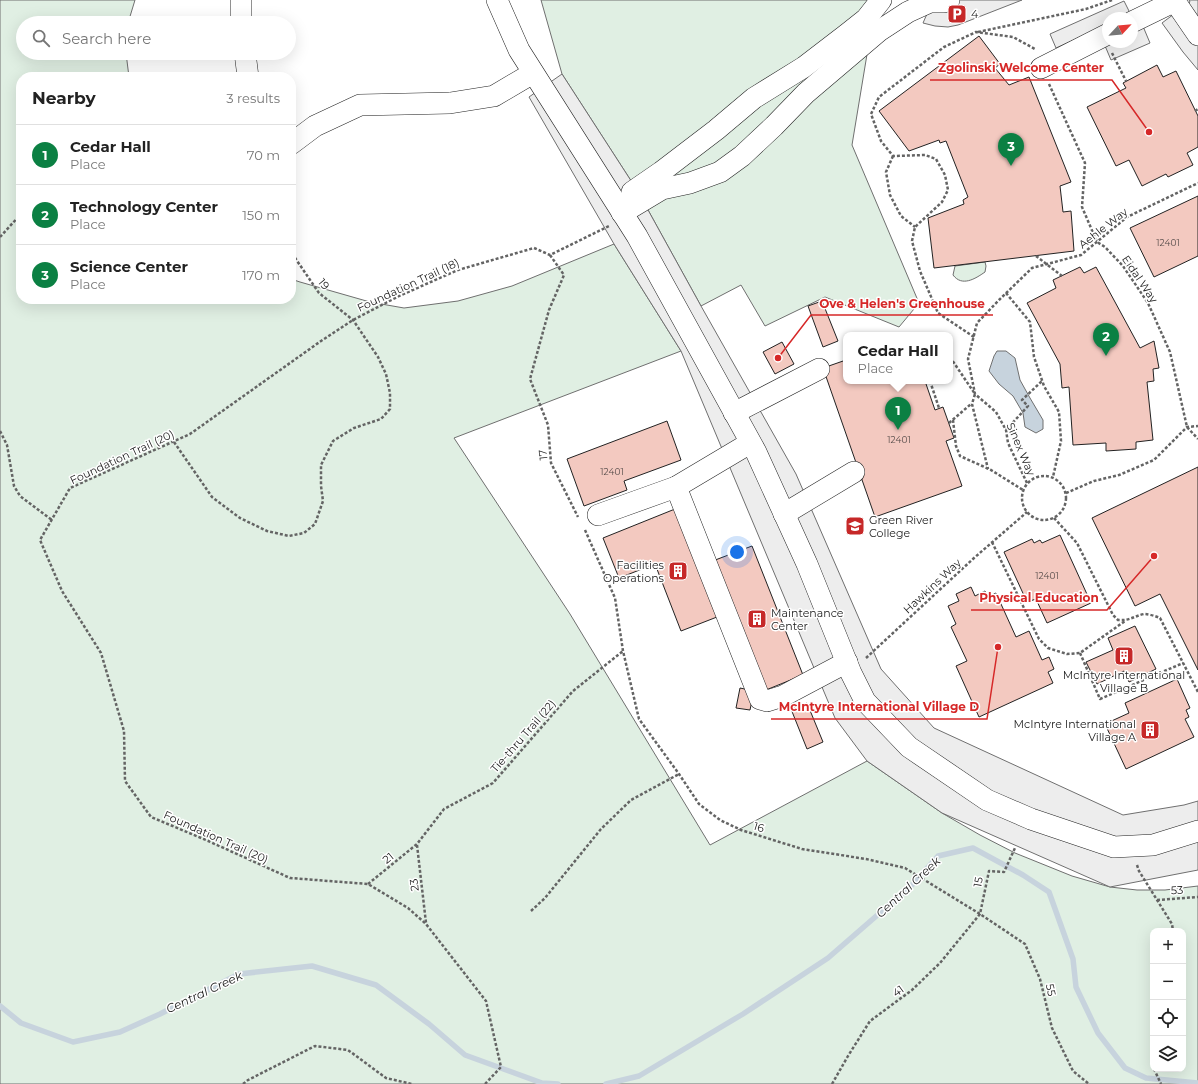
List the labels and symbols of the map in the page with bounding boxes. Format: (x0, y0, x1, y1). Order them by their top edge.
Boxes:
parking icon: 4 (946, 3, 968, 25)
place label: 4 (971, 7, 979, 21)
north arrow (1102, 12, 1138, 48)
callout: Zgolinski Welcome Center (930, 56, 1112, 80)
text: Zgolinski Welcome Center (938, 60, 1104, 75)
pin: 3 (998, 133, 1024, 166)
street label: Aehle Way (1076, 205, 1130, 251)
house number: 12401 (1156, 237, 1180, 248)
street label: Eidal Way (1119, 253, 1161, 305)
street label: Foundation Trail (18) (355, 255, 461, 315)
street label: 19 (315, 275, 333, 293)
callout: Ove & Helen's Greenhouse (811, 291, 993, 315)
text: Ove & Helen's Greenhouse (819, 296, 985, 311)
pin: 2 (1093, 323, 1119, 356)
pin: 1 (885, 397, 911, 430)
street label: Sinex Way (1004, 420, 1038, 478)
street label: Foundation Trail (20) (68, 427, 176, 487)
house number: 12401 (887, 434, 911, 445)
street label: 17 (535, 449, 551, 461)
house number: 12401 (600, 466, 624, 477)
place label: Green River College (869, 513, 933, 540)
school or university icon: Green River College (844, 515, 866, 537)
your location (727, 542, 747, 562)
street label: Hawkins Way (900, 556, 964, 616)
place label: Facilities Operations (603, 558, 665, 585)
building icon: Facilities Operations (667, 560, 689, 582)
house number: 12401 (1035, 570, 1059, 581)
callout: Physical Education (971, 586, 1107, 610)
text: Physical Education (979, 590, 1099, 605)
place label: Maintenance Center (771, 606, 844, 633)
building icon: Maintenance Center (746, 608, 768, 630)
building icon: McIntyre International Village B (1113, 645, 1135, 667)
place label: McIntyre International Village B (1063, 668, 1185, 695)
callout: McIntyre International Village D (771, 695, 987, 719)
street label: Tie-thru Trail (22) (488, 697, 558, 775)
text: McIntyre International Village D (779, 699, 979, 714)
place label: McIntyre International Village A (1014, 717, 1136, 744)
building icon: McIntyre International Village A (1139, 719, 1161, 741)
street label: Foundation Trail (20) (161, 808, 271, 866)
street label: 16 (752, 819, 766, 835)
street label: 21 (380, 849, 396, 867)
water label: Central Creek (873, 853, 944, 921)
street label: 15 (970, 876, 986, 888)
street label: 23 (406, 878, 422, 892)
street label: 53 (1170, 883, 1184, 897)
water label: Central Creek (163, 967, 245, 1016)
street label: 41 (889, 982, 907, 1000)
street label: 55 (1043, 982, 1059, 998)

